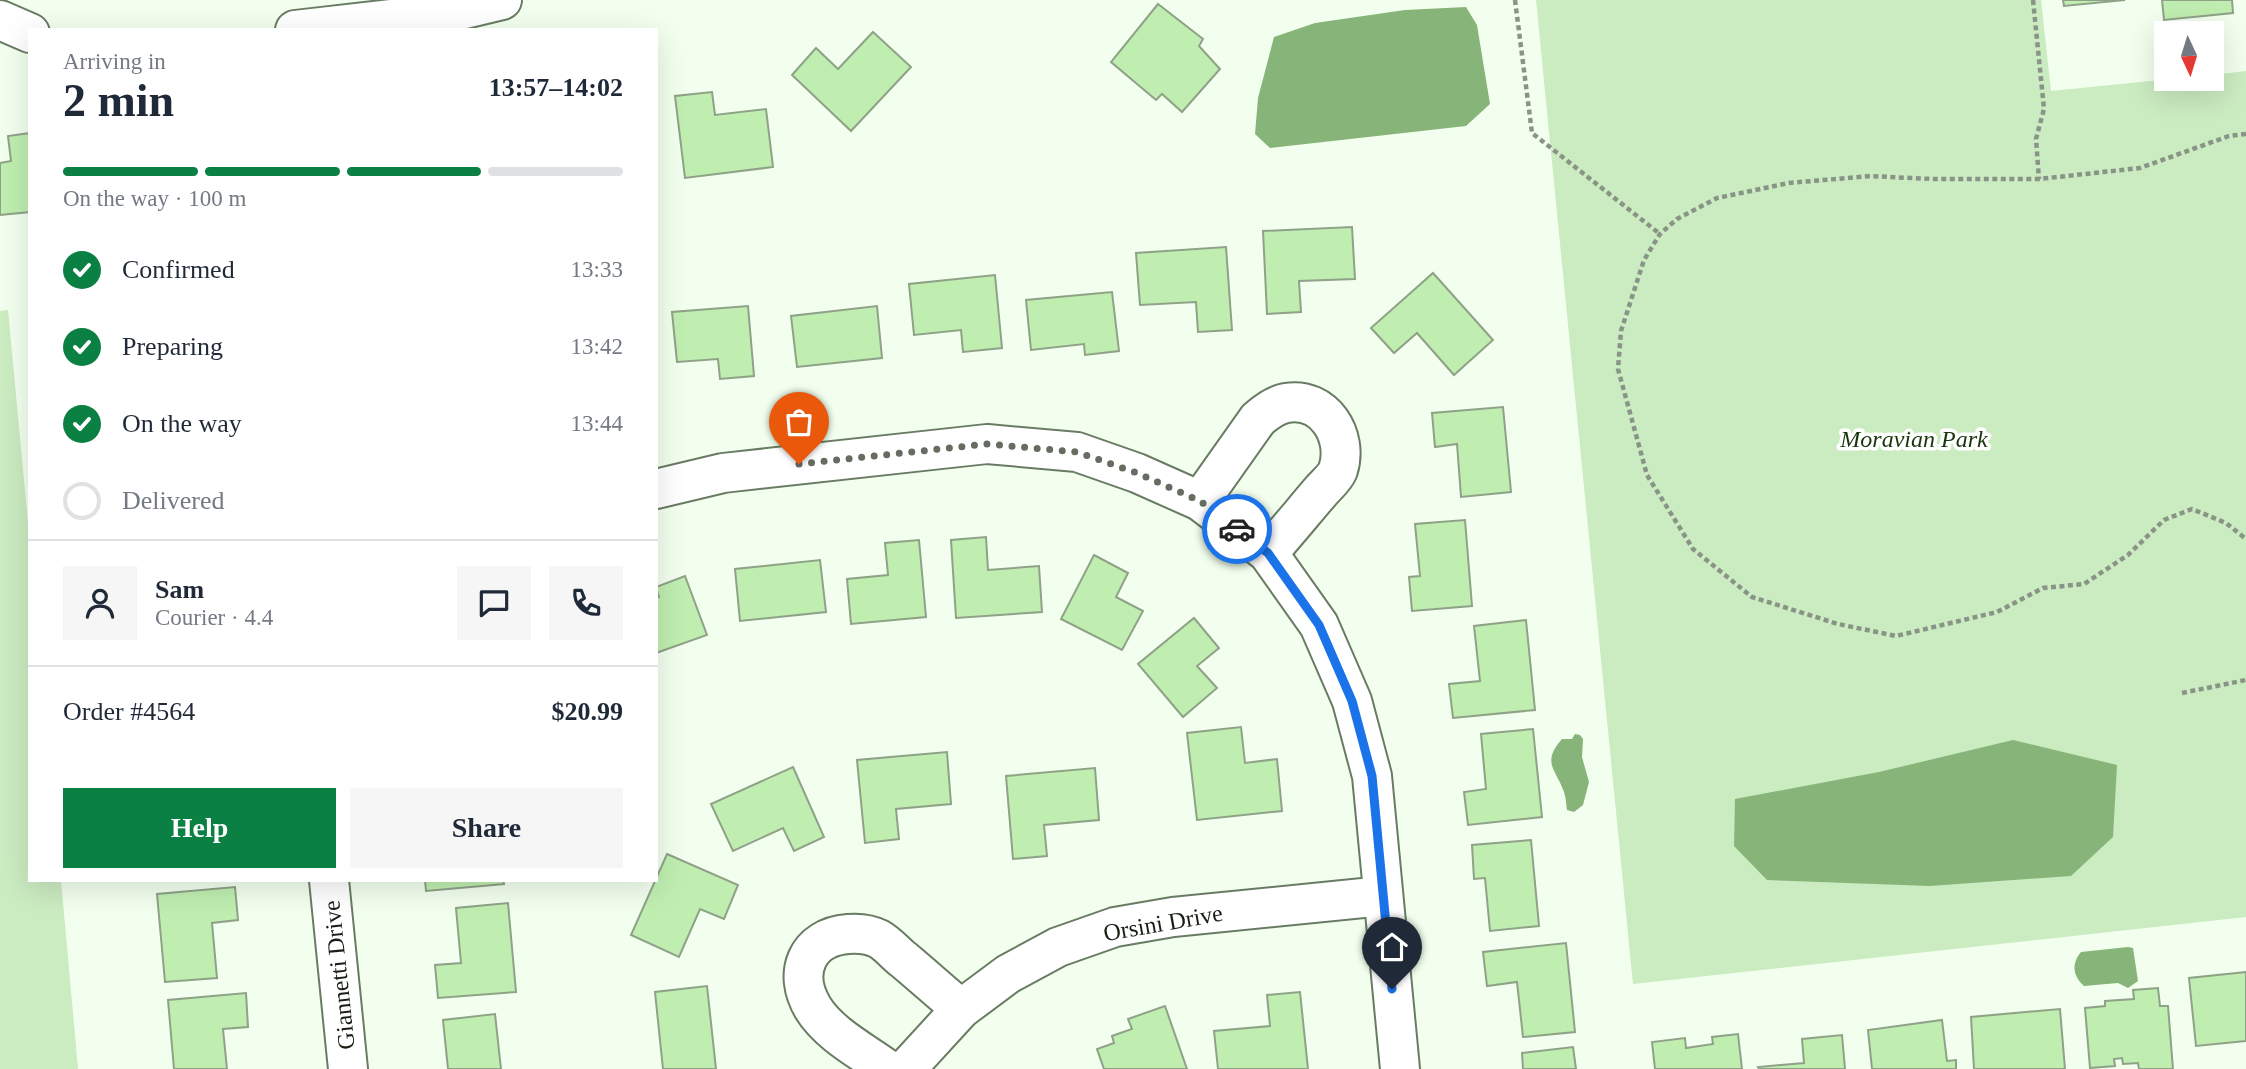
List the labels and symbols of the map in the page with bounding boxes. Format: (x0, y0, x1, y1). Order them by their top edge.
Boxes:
north arrow (2154, 21, 2224, 91)
pin (769, 392, 829, 464)
park label: Moravian Park (1839, 426, 1988, 452)
courier (1202, 494, 1272, 564)
street label: Giannetti Drive (318, 899, 360, 1051)
street label: Orsini Drive (1101, 900, 1225, 946)
pin (1362, 917, 1422, 989)

